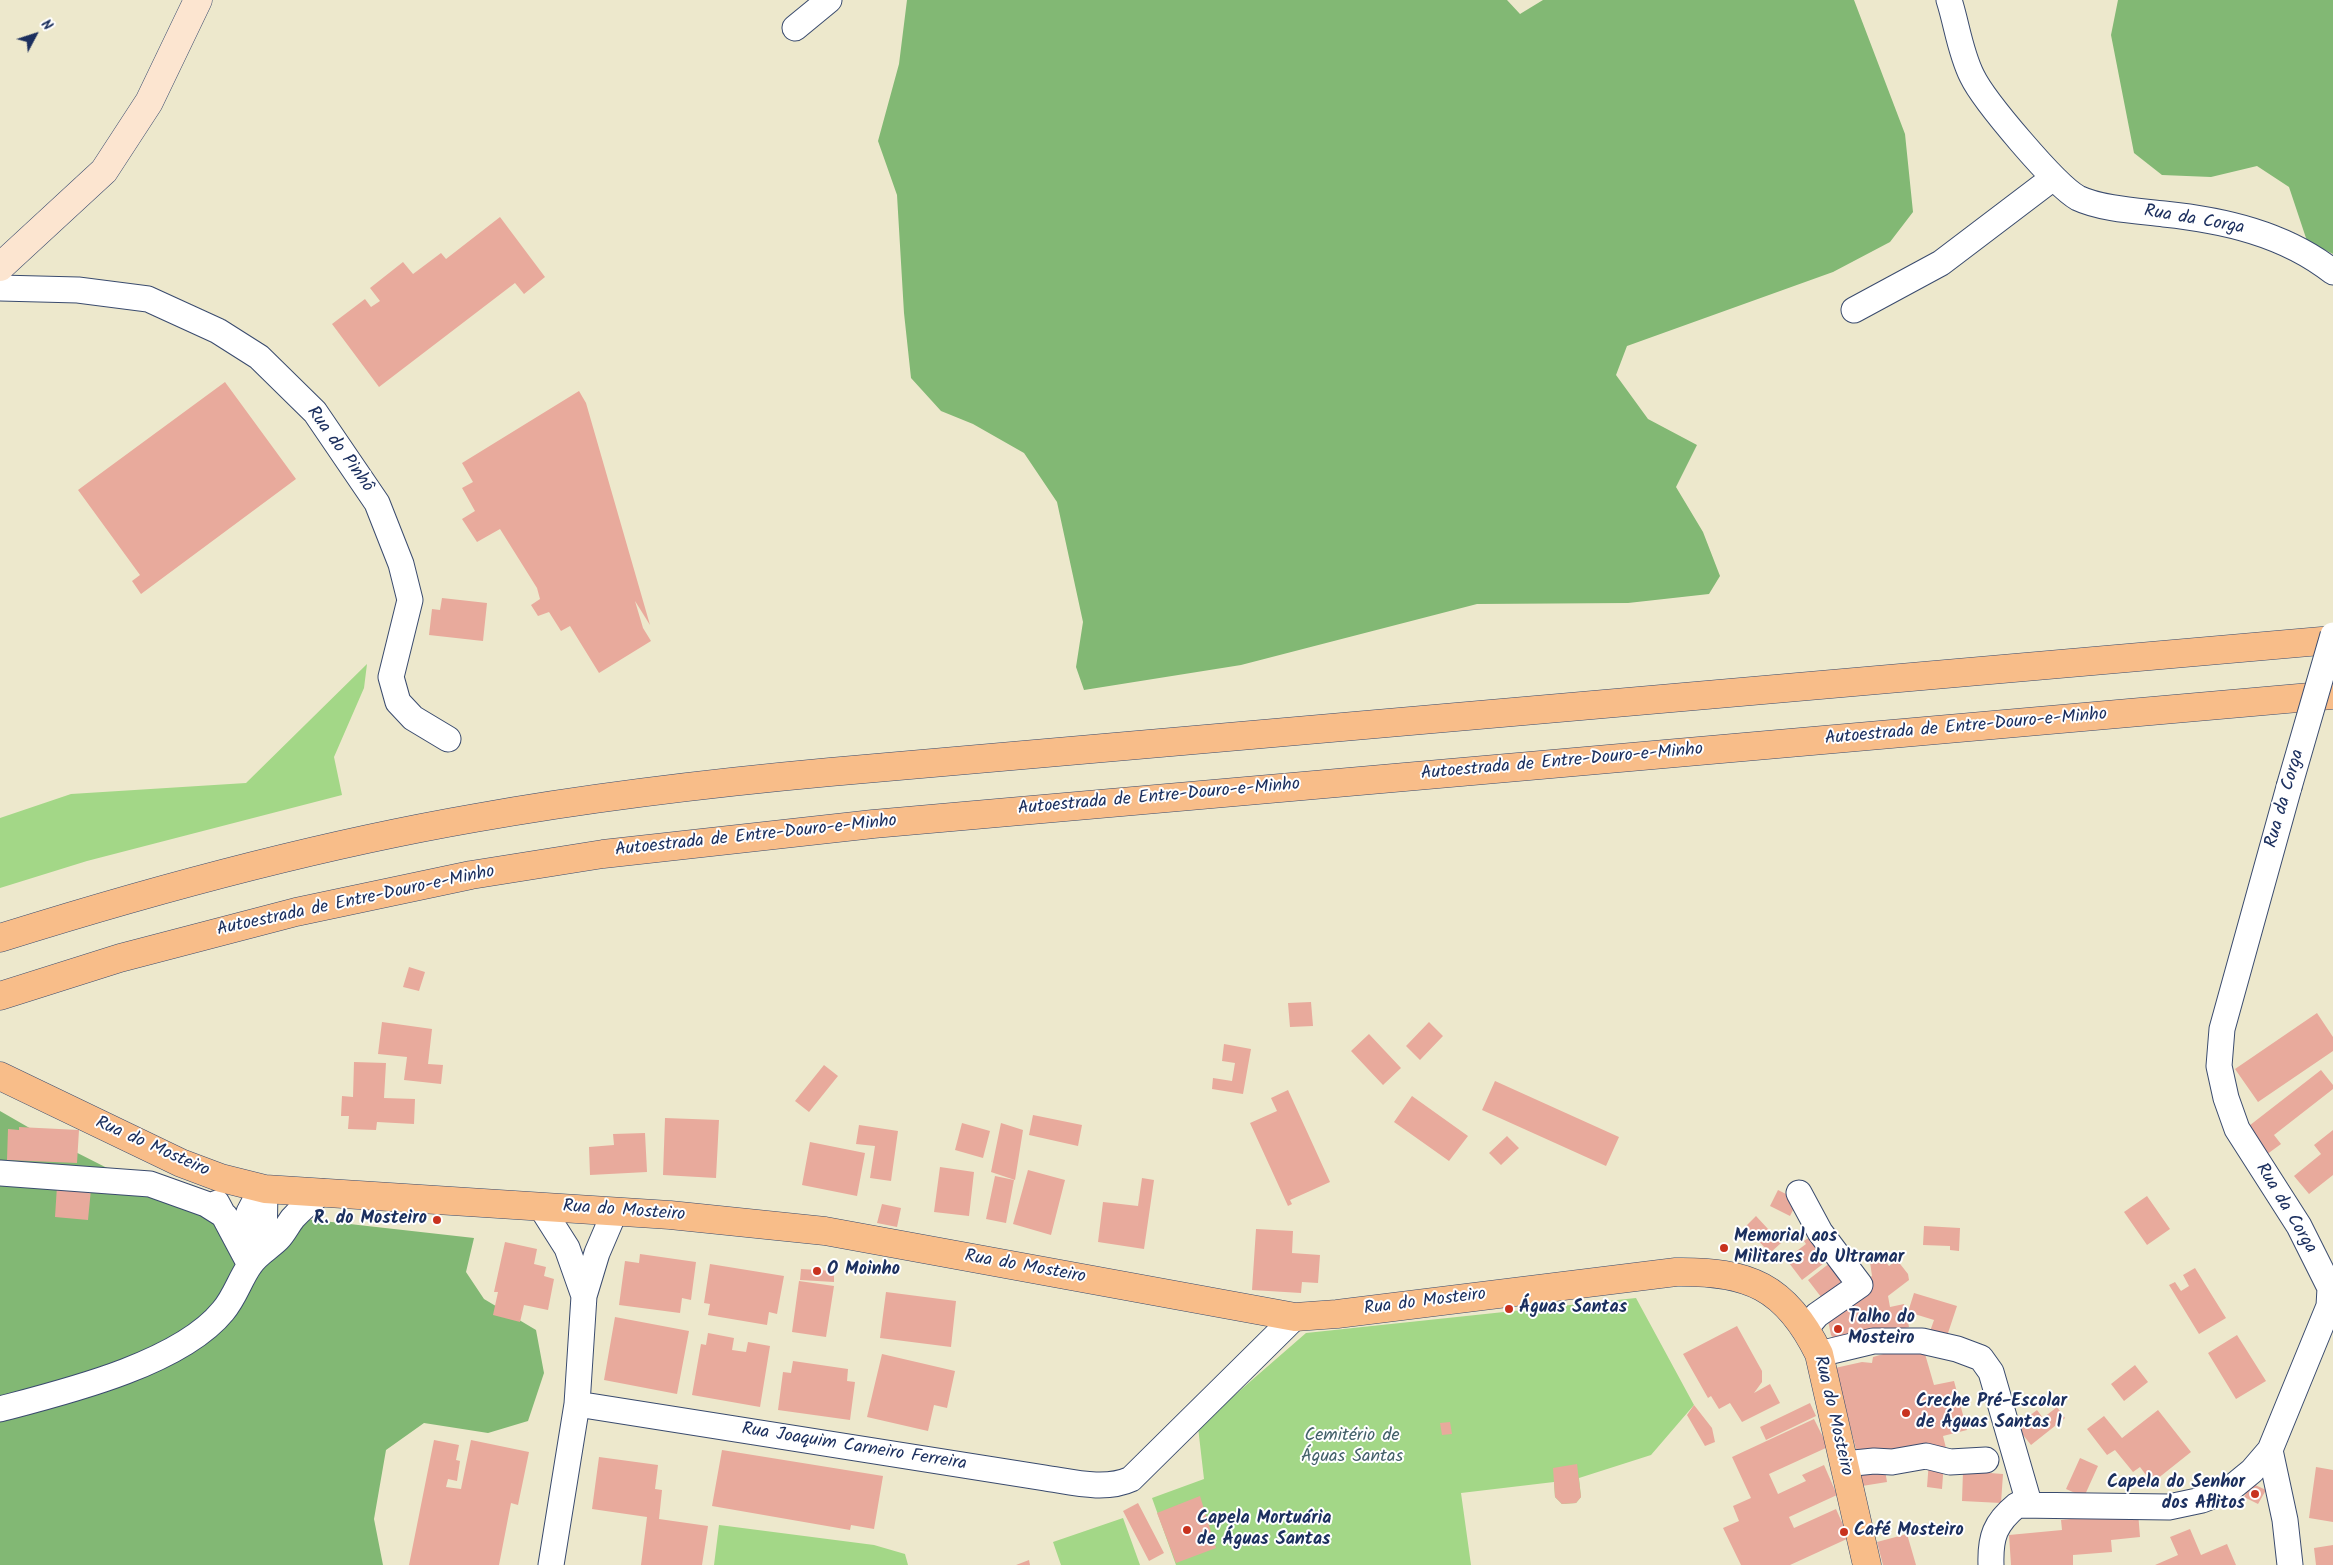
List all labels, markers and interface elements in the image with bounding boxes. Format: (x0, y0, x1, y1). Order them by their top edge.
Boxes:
north arrow (10, 10, 60, 60)
text: N (35, 15, 58, 36)
street label: Rua da Corga (2142, 202, 2246, 240)
street label: Rua do Pinhô (301, 403, 377, 497)
street label: Autoestrada de Entre-Douro-e-Minho (1824, 705, 2108, 751)
street label: Autoestrada de Entre-Douro-e-Minho (1420, 740, 1704, 786)
street label: Rua da Corga (2262, 747, 2310, 851)
street label: Autoestrada de Entre-Douro-e-Minho (1017, 775, 1301, 821)
street label: Autoestrada de Entre-Douro-e-Minho (614, 811, 898, 863)
street label: Autoestrada de Entre-Douro-e-Minho (215, 862, 497, 942)
street label: Rua do Mosteiro (92, 1113, 212, 1183)
street label: Rua da Corga (2250, 1160, 2320, 1258)
street label: Rua do Mosteiro (562, 1197, 686, 1227)
place label: R. do Mosteiro (314, 1209, 427, 1231)
marker: R. do Mosteiro (431, 1214, 443, 1226)
place label: Memorial aos Militares do Ultramar (1734, 1227, 1904, 1270)
marker: Memorial aos Militares do Ultramar (1718, 1242, 1730, 1254)
street label: Rua do Mosteiro (963, 1247, 1087, 1289)
place label: O Moinho (827, 1260, 900, 1282)
marker: O Moinho (811, 1265, 823, 1277)
street label: Rua do Mosteiro (1363, 1285, 1487, 1321)
place label: Águas Santas (1519, 1298, 1627, 1320)
marker: Águas Santas (1503, 1303, 1515, 1315)
place label: Talho do Mosteiro (1848, 1308, 1915, 1350)
marker: Talho do Mosteiro (1832, 1323, 1844, 1335)
street label: Rua do Mosteiro (1808, 1354, 1856, 1478)
place label: Creche Pré-Escolar de Águas Santas I (1916, 1392, 2067, 1435)
marker: Creche Pré-Escolar de Águas Santas I (1900, 1407, 1912, 1419)
street label: Rua Joaquim Carneiro Ferreira (740, 1420, 968, 1476)
park label: Cemitério de Águas Santas (1301, 1426, 1403, 1468)
place label: Capela do Senhor dos Aflitos (2107, 1473, 2245, 1516)
marker: Capela do Senhor dos Aflitos (2249, 1488, 2261, 1500)
place label: Capela Mortuária de Águas Santas (1197, 1509, 1332, 1552)
place label: Café Mosteiro (1854, 1521, 1964, 1543)
marker: Capela Mortuária de Águas Santas (1181, 1524, 1193, 1536)
marker: Café Mosteiro (1838, 1526, 1850, 1538)

